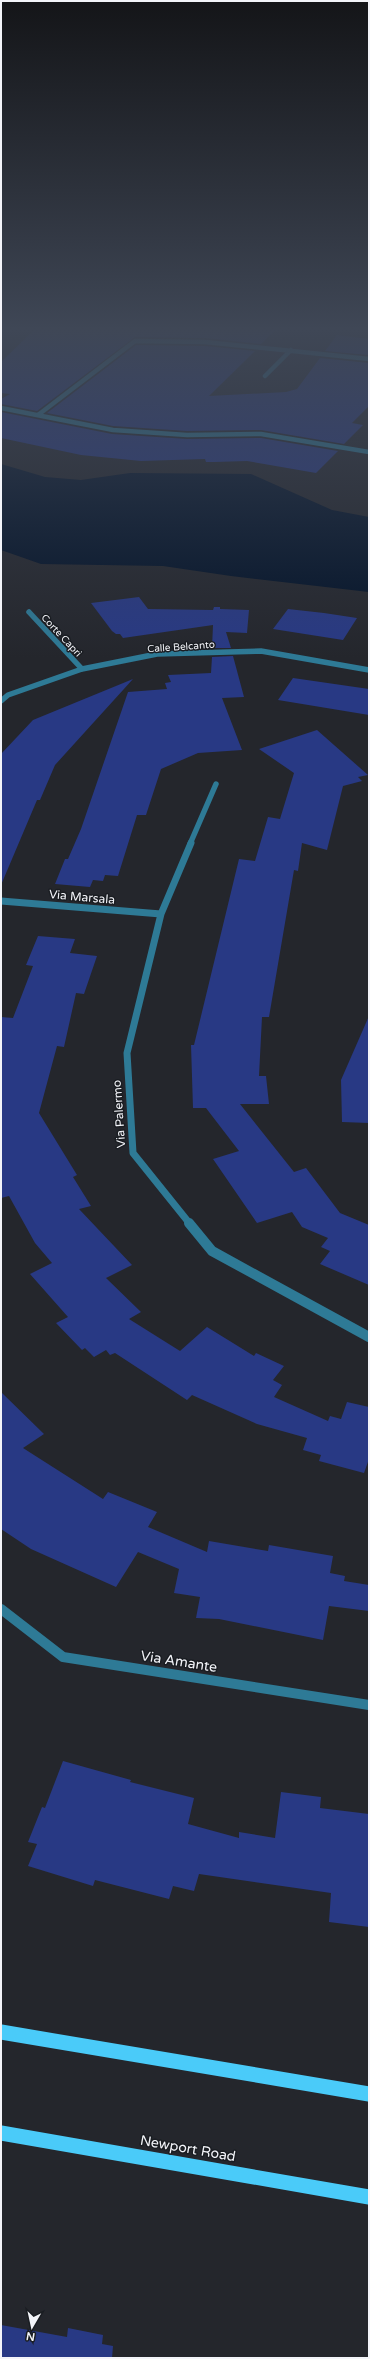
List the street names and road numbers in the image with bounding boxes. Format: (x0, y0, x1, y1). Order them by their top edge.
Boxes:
street label: Corte Capri (38, 612, 84, 659)
street label: Calle Belcanto (147, 639, 215, 655)
street label: Via Marsala (48, 887, 116, 907)
street label: Via Palermo (110, 1079, 128, 1149)
street label: Via Amante (139, 1647, 218, 1676)
street label: Newport Road (139, 2132, 237, 2165)

